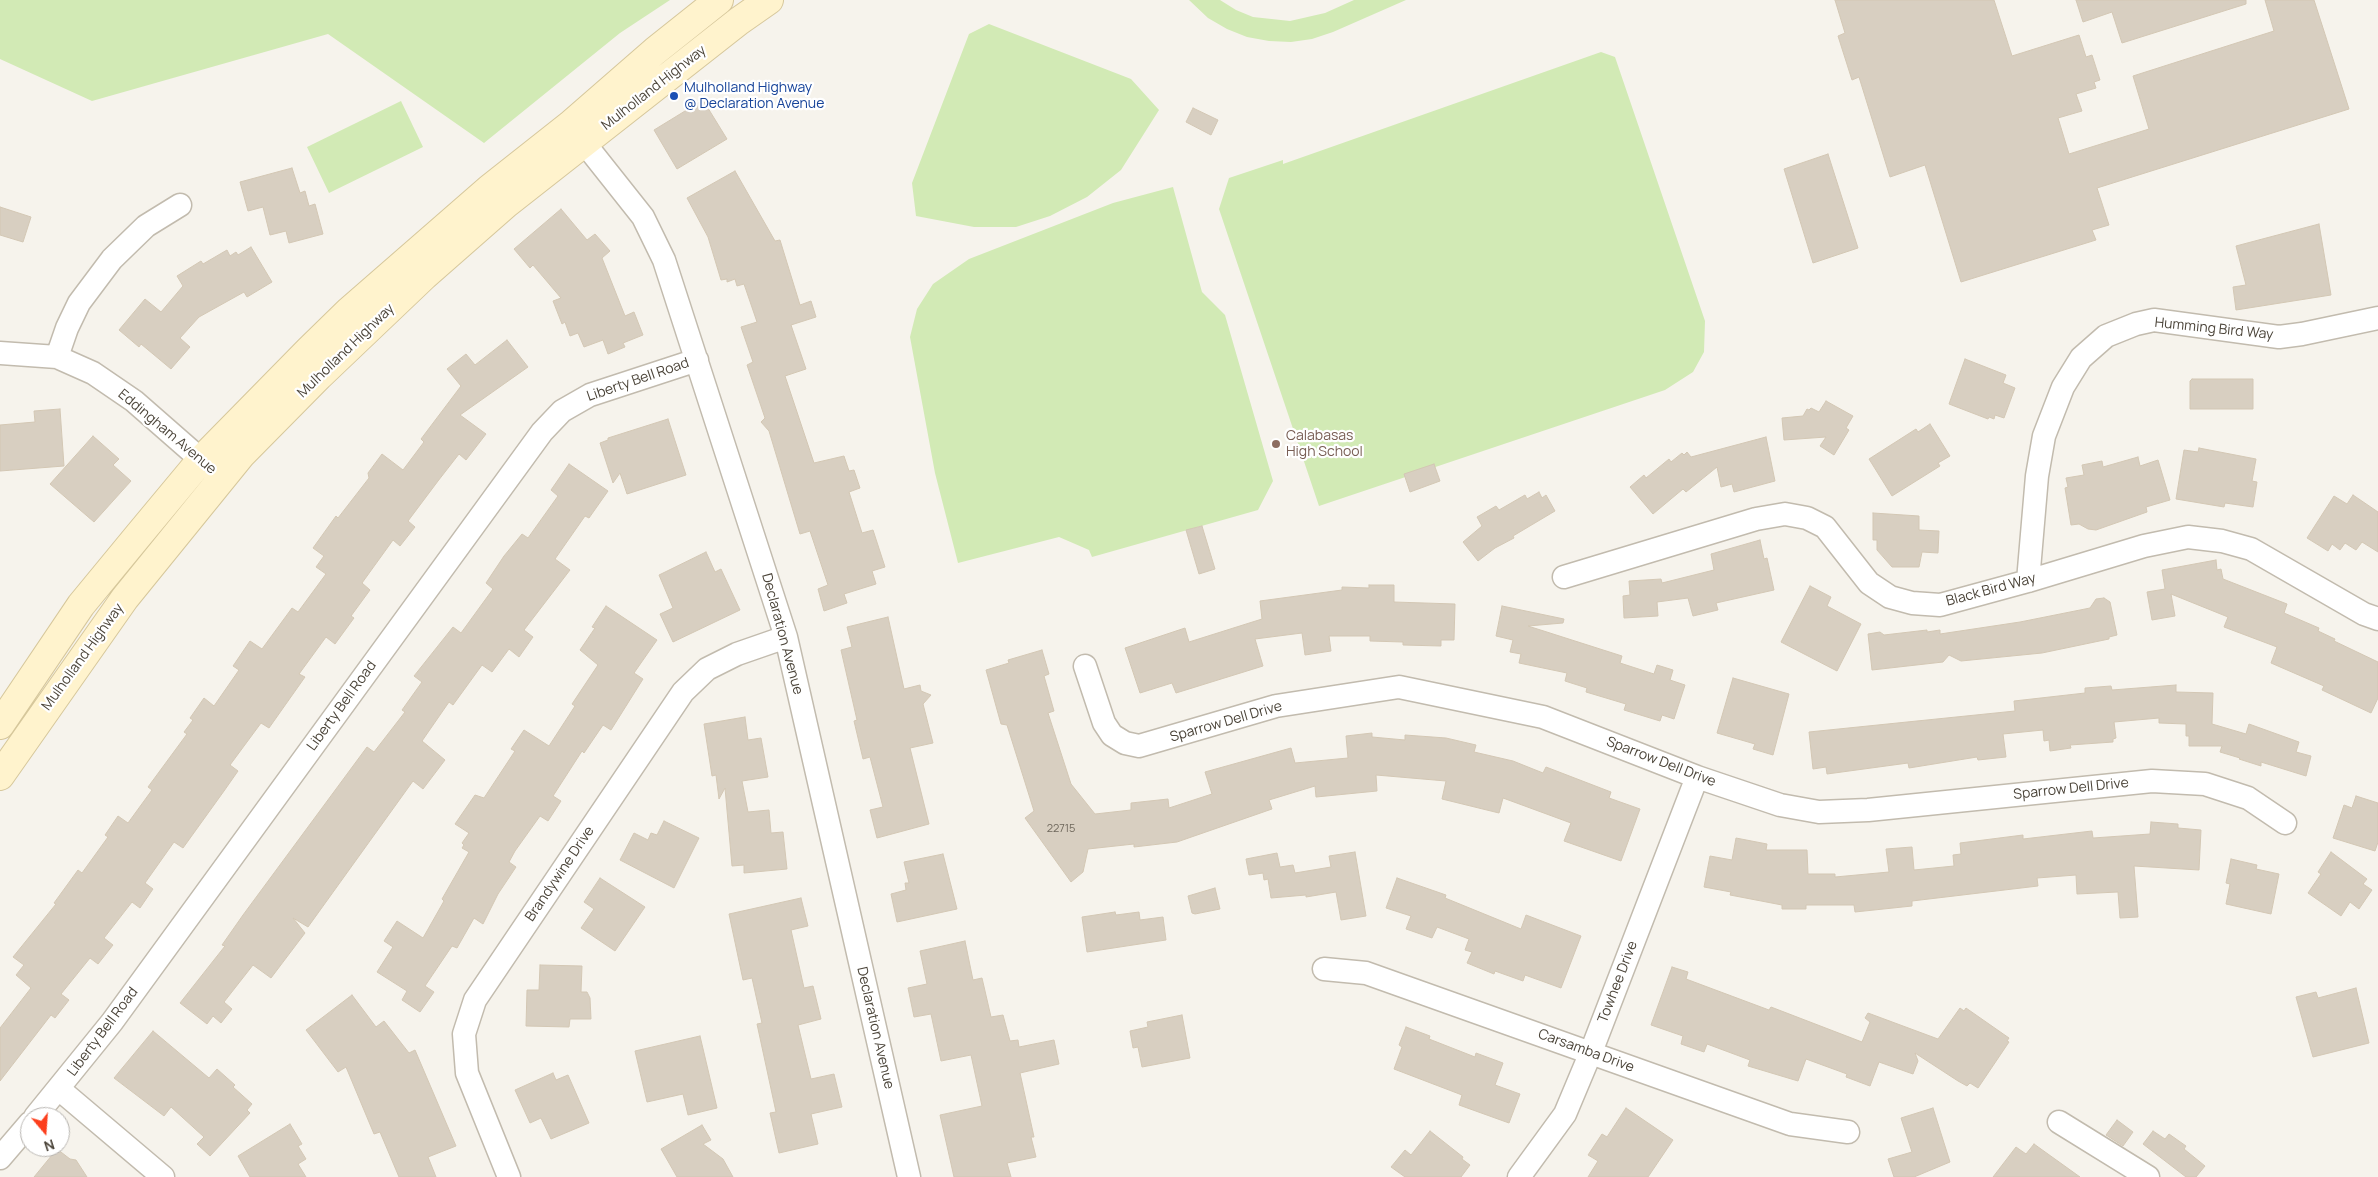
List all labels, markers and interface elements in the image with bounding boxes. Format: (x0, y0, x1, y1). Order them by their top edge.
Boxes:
street label: Mulholland Highway (598, 42, 710, 134)
place label: Mulholland Highway @ Declaration Avenue (684, 80, 824, 112)
marker: Mulholland Highway @ Declaration Avenue (668, 90, 680, 102)
street label: Mulholland Highway (294, 300, 398, 402)
street label: Humming Bird Way (2154, 314, 2274, 344)
street label: Liberty Bell Road (585, 355, 691, 405)
street label: Eddingham Avenue (114, 386, 220, 478)
place label: Calabasas High School (1286, 428, 1363, 461)
marker: Calabasas High School (1270, 438, 1282, 450)
street label: Black Bird Way (1944, 570, 2038, 610)
street label: Declaration Avenue (758, 571, 806, 697)
street label: Mulholland Highway (39, 600, 127, 714)
street label: Liberty Bell Road (304, 658, 380, 754)
street label: Sparrow Dell Drive (1168, 698, 1284, 746)
street label: Sparrow Dell Drive (1604, 733, 1718, 791)
street label: Sparrow Dell Drive (2013, 775, 2129, 803)
house number: 22715 (1047, 822, 1075, 836)
street label: Brandywine Drive (522, 823, 598, 925)
street label: Towhee Drive (1595, 939, 1641, 1025)
street label: Declaration Avenue (853, 965, 897, 1091)
street label: Liberty Bell Road (64, 984, 142, 1080)
street label: Carsamba Drive (1536, 1026, 1636, 1076)
north arrow (20, 1107, 70, 1157)
text: N (42, 1135, 57, 1156)

